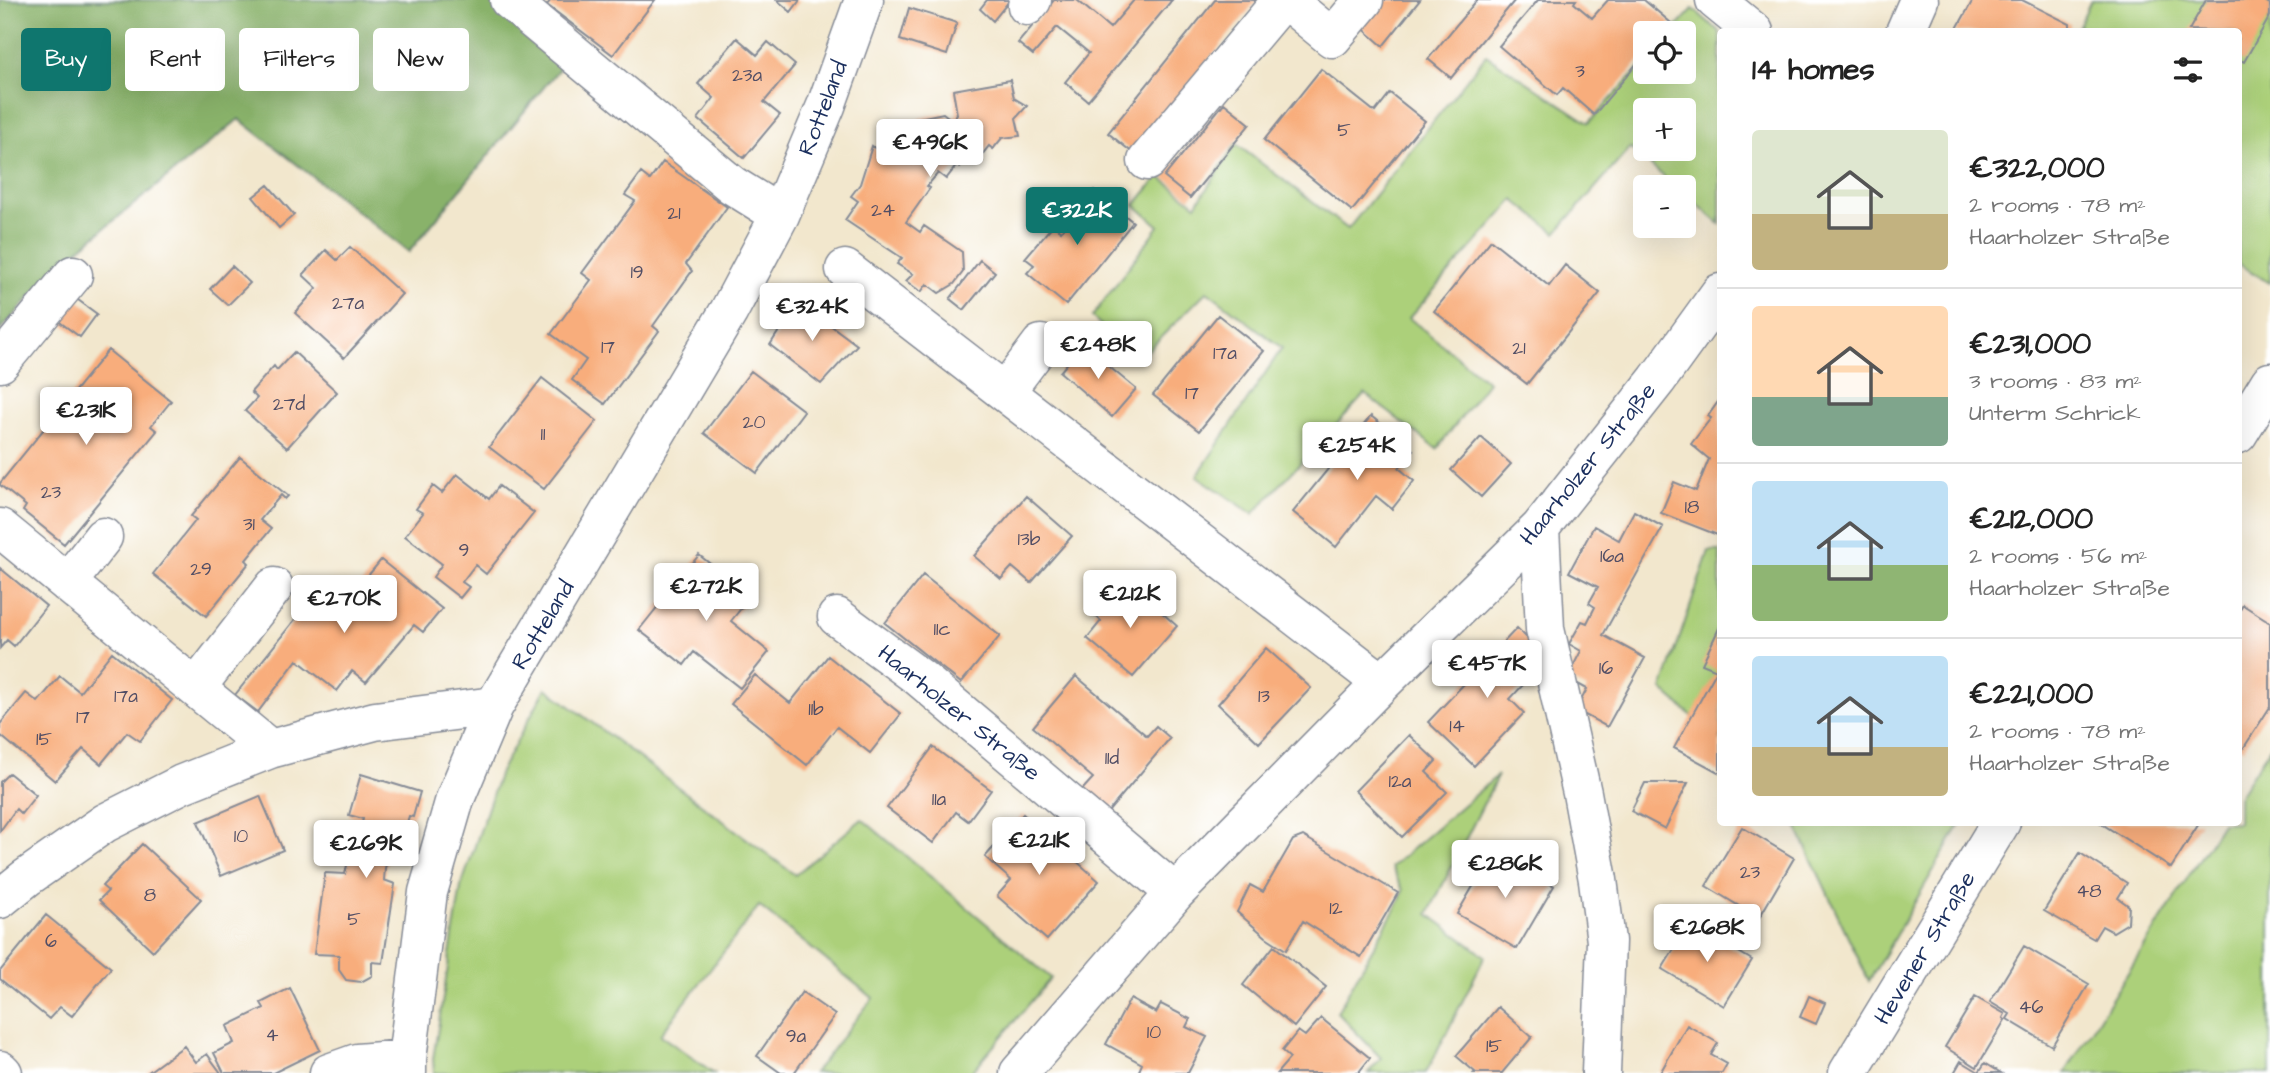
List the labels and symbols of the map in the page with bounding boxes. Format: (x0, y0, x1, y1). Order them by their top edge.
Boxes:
street label: Rotteland (790, 56, 856, 160)
house number: 3 (1575, 58, 1585, 85)
house number: 23a (732, 62, 762, 89)
house number: 5 (1337, 117, 1351, 144)
pin: €496K (881, 120, 979, 179)
pin: €322K (1028, 188, 1126, 247)
house number: 24 (871, 197, 895, 224)
house number: 21 (667, 200, 681, 227)
house number: 19 (630, 259, 644, 286)
pin: €324K (763, 284, 861, 343)
house number: 27a (332, 290, 364, 317)
pin: €248K (1049, 322, 1147, 381)
house number: 17 (601, 334, 615, 361)
house number: 21 (1512, 335, 1526, 362)
house number: 17a (1213, 340, 1237, 367)
street label: Haarholzer Straße (1512, 376, 1664, 552)
house number: 17 (1185, 380, 1199, 407)
pin: €231K (37, 388, 135, 447)
house number: 27d (273, 391, 305, 418)
house number: 20 (743, 409, 765, 436)
house number: 11 (541, 421, 546, 448)
pin: €254K (1308, 422, 1406, 482)
house number: 23 (41, 479, 62, 506)
house number: 18 (1685, 494, 1699, 521)
house number: 31 (243, 511, 256, 538)
house number: 13b (1018, 526, 1041, 553)
house number: 9 (459, 537, 469, 564)
house number: 16a (1600, 543, 1624, 570)
house number: 29 (190, 556, 212, 583)
pin: €272K (657, 564, 755, 623)
pin: €212K (1081, 570, 1179, 630)
street label: Rotteland (504, 574, 582, 676)
pin: €270K (295, 576, 393, 635)
house number: 11c (934, 616, 950, 643)
street label: Haarholzer Straße (871, 637, 1047, 789)
pin: €457K (1438, 640, 1536, 700)
house number: 16 (1599, 655, 1613, 682)
house number: 17a (114, 683, 138, 710)
house number: 13 (1258, 683, 1270, 710)
house number: 11b (808, 696, 824, 723)
house number: 17 (76, 704, 90, 731)
house number: 14 (1449, 713, 1465, 740)
house number: 15 (36, 726, 52, 753)
house number: 11d (1105, 745, 1120, 772)
house number: 12a (1389, 768, 1412, 795)
house number: 11a (932, 786, 947, 813)
pin: €221K (990, 818, 1088, 877)
pin: €269K (317, 820, 415, 880)
house number: 10 (234, 823, 248, 850)
pin: €286K (1456, 841, 1554, 900)
house number: 23 (1740, 859, 1761, 886)
street label: Hevener Straße (1867, 865, 1983, 1031)
house number: 48 (2076, 878, 2102, 905)
house number: 8 (144, 882, 156, 909)
house number: 12 (1329, 895, 1343, 922)
pin: €268K (1658, 904, 1756, 964)
house number: 5 (347, 906, 361, 933)
house number: 6 (45, 928, 57, 955)
house number: 46 (2019, 994, 2044, 1021)
house number: 10 (1147, 1019, 1161, 1046)
house number: 4 (266, 1022, 279, 1049)
house number: 9a (786, 1023, 807, 1050)
house number: 15 (1486, 1033, 1502, 1060)

